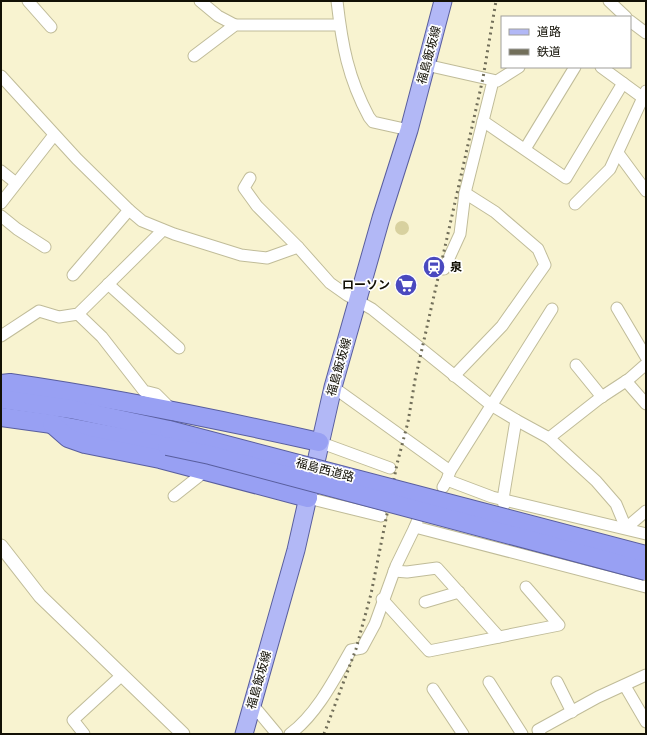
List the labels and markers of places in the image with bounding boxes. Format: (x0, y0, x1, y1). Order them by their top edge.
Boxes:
station icon: 泉 (421, 254, 447, 280)
place label: 泉 (450, 259, 462, 274)
supermarket icon: ローソン (393, 272, 419, 298)
place label: ローソン (342, 277, 390, 292)

